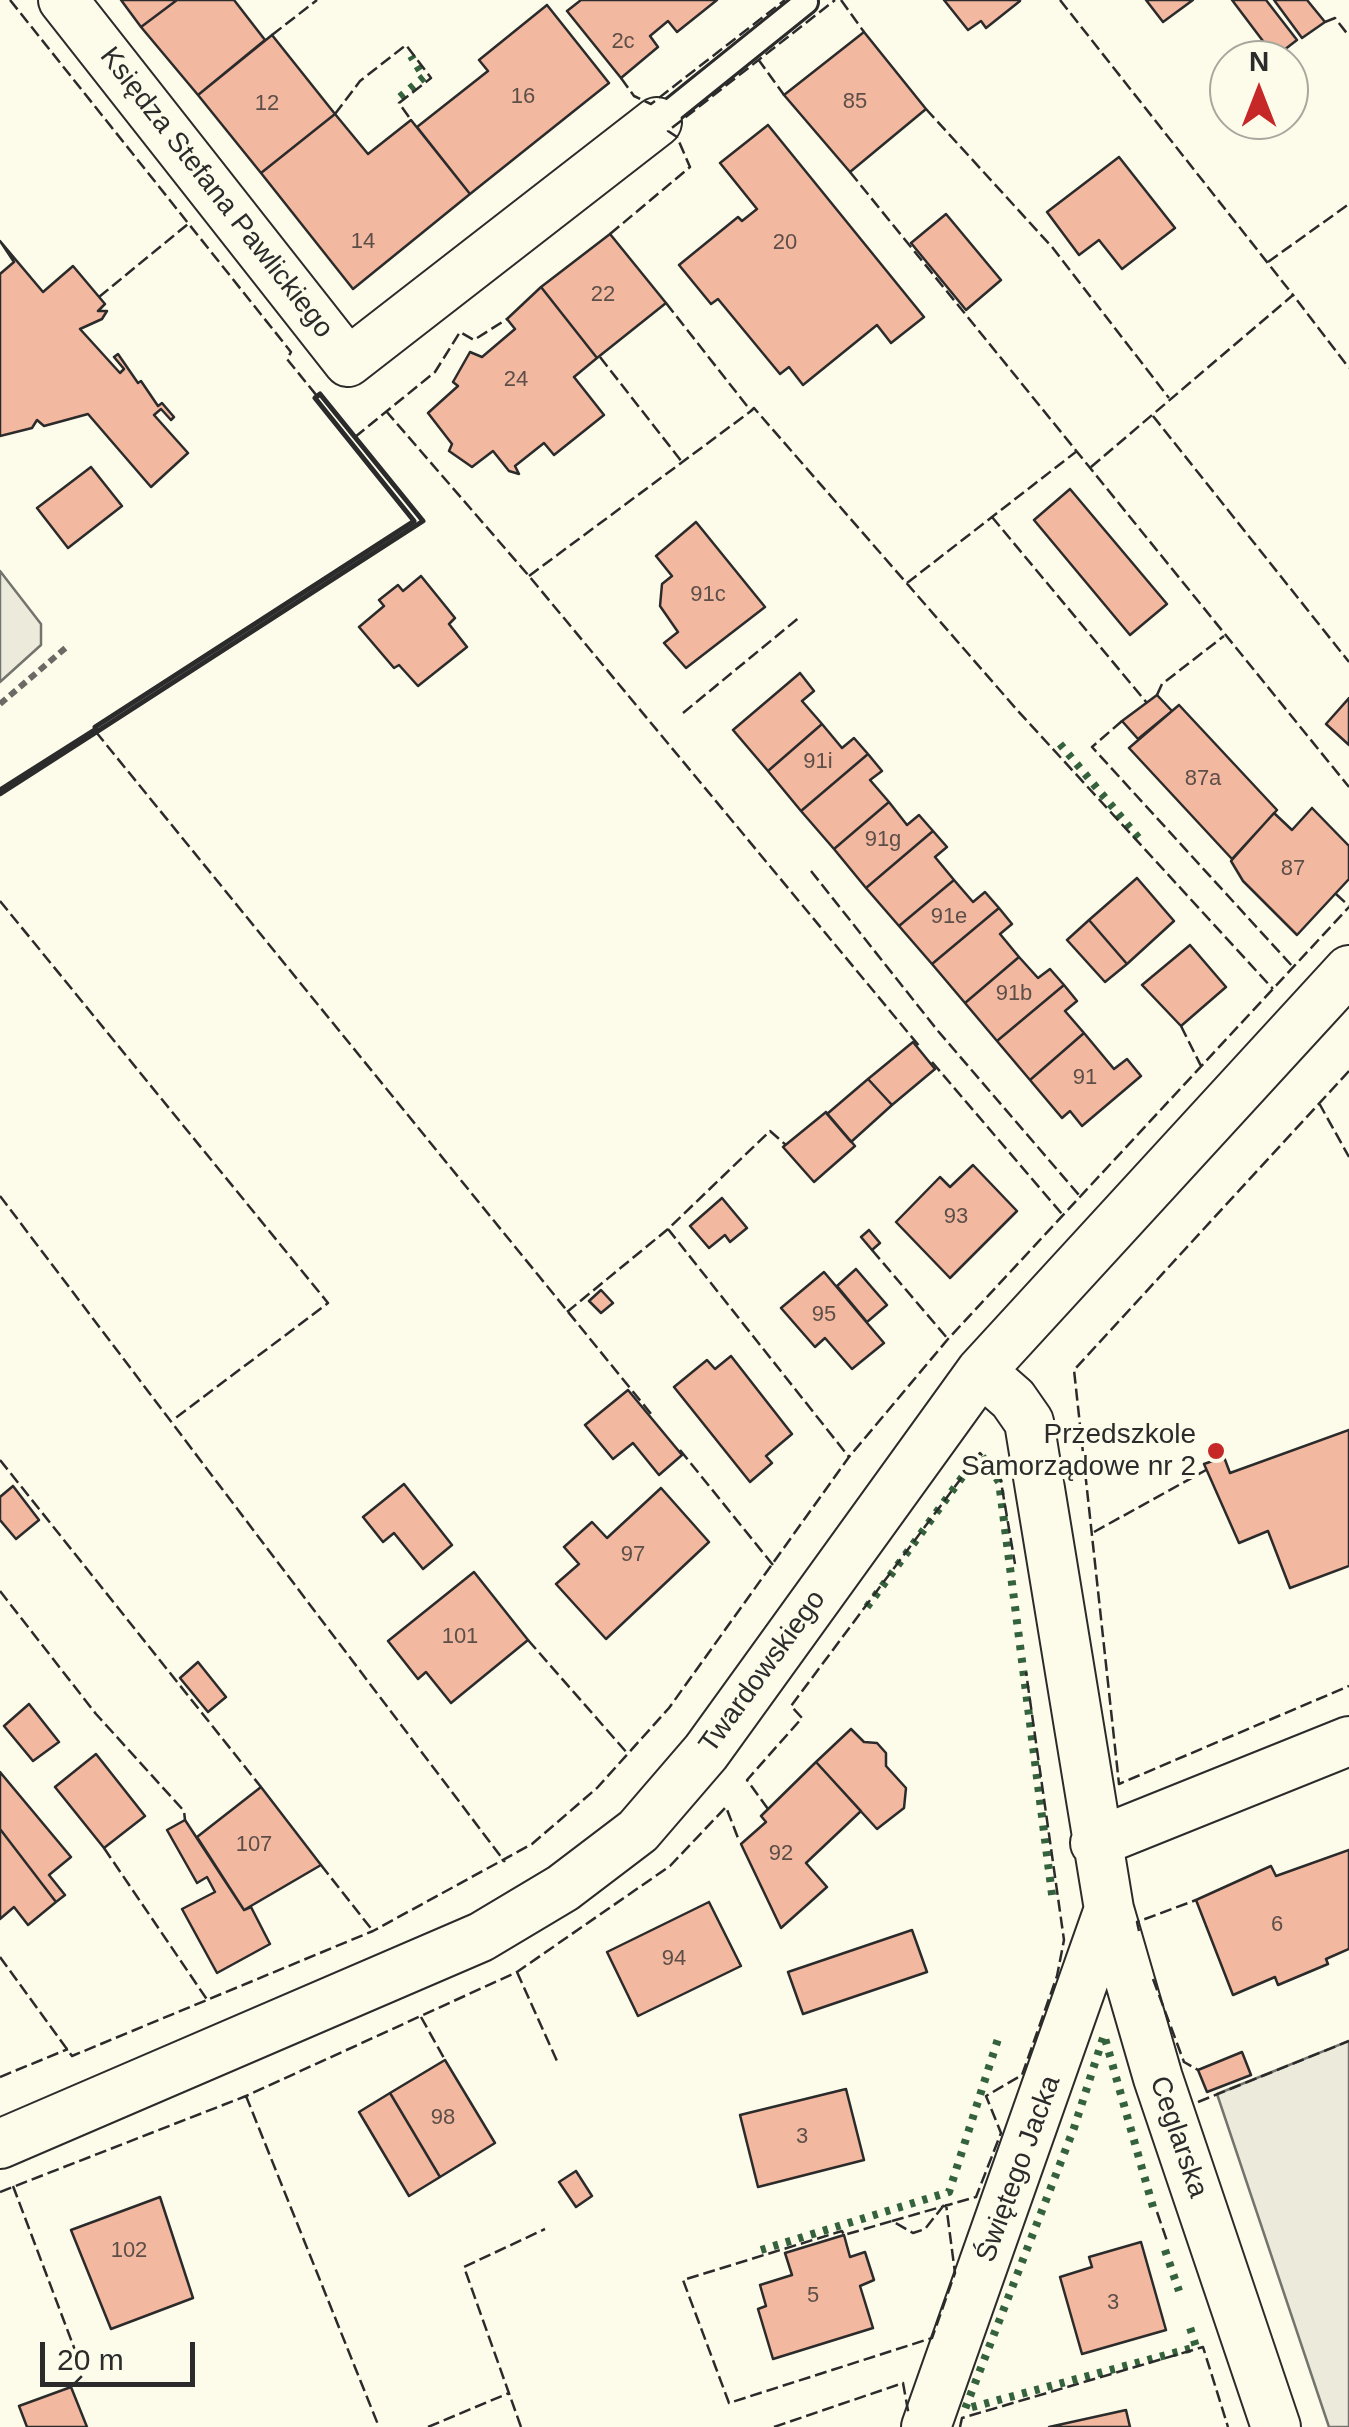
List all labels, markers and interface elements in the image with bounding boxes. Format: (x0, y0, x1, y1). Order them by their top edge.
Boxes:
house number: 2c (611, 29, 635, 55)
north arrow (1209, 40, 1309, 140)
street label: Księdza Stefana Pawlickiego (92, 41, 340, 345)
text: N (1249, 46, 1269, 77)
house number: 16 (511, 84, 535, 110)
house number: 85 (843, 89, 867, 115)
house number: 12 (255, 91, 279, 117)
house number: 14 (351, 229, 375, 255)
house number: 20 (773, 230, 797, 256)
house number: 22 (591, 282, 615, 308)
house number: 24 (504, 367, 528, 393)
house number: 91c (690, 582, 726, 608)
house number: 91i (803, 749, 833, 775)
house number: 87a (1185, 766, 1221, 792)
house number: 91g (865, 827, 901, 853)
house number: 87 (1281, 856, 1305, 882)
house number: 91e (931, 904, 967, 930)
house number: 91b (996, 981, 1032, 1007)
house number: 91 (1073, 1065, 1097, 1091)
house number: 93 (944, 1204, 968, 1230)
house number: 95 (812, 1302, 836, 1328)
place label: Przedszkole Samorządowe nr 2 (961, 1418, 1196, 1484)
marker: Przedszkole Samorządowe nr 2 (1205, 1440, 1227, 1462)
house number: 97 (621, 1542, 645, 1568)
street label: Twardowskiego (693, 1584, 833, 1760)
house number: 101 (442, 1624, 478, 1650)
house number: 107 (236, 1832, 272, 1858)
house number: 92 (769, 1841, 793, 1867)
house number: 6 (1271, 1912, 1283, 1938)
house number: 94 (662, 1946, 686, 1972)
street label: Świętego Jacka (970, 2071, 1068, 2267)
street label: Ceglarska (1142, 2072, 1214, 2202)
house number: 98 (431, 2105, 455, 2131)
house number: 3 (796, 2124, 808, 2150)
house number: 102 (111, 2238, 147, 2264)
house number: 5 (807, 2283, 819, 2309)
house number: 3 (1107, 2290, 1119, 2316)
scale bar (45, 2322, 200, 2384)
text: 20 m (57, 2343, 124, 2376)

